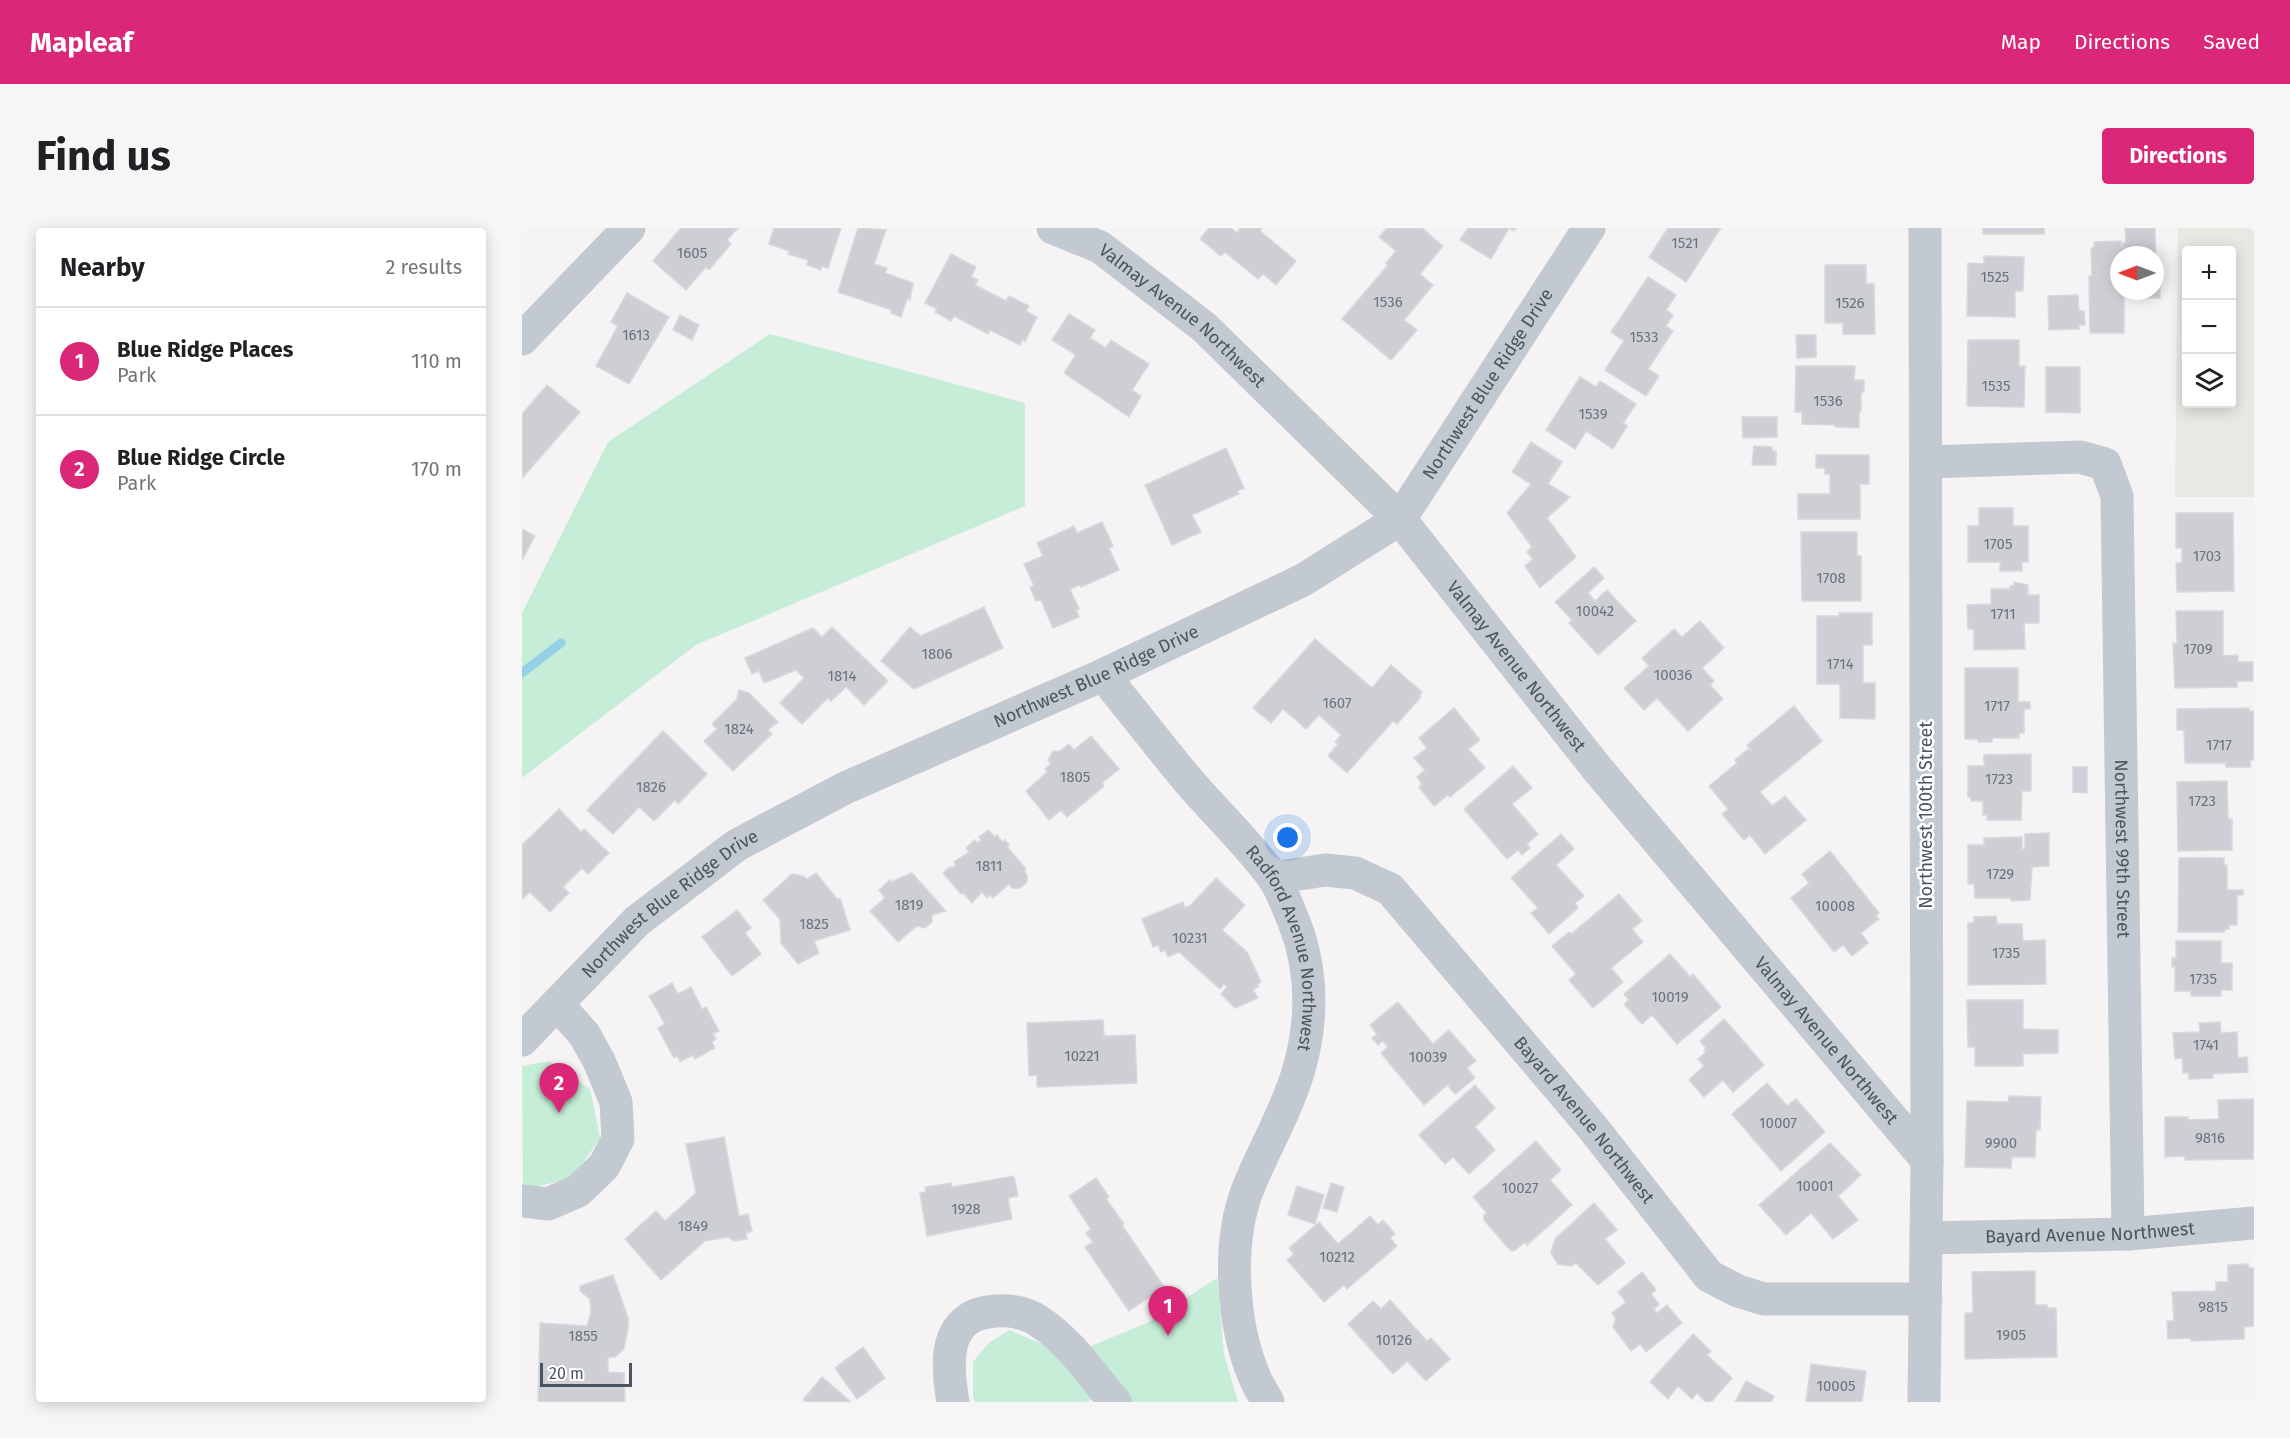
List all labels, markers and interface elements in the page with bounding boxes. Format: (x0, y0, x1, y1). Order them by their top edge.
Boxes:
text: Mapleaf (30, 26, 133, 59)
text: Map (2001, 29, 2041, 55)
text: Directions (2074, 29, 2170, 55)
text: Saved (2203, 29, 2260, 55)
button: Directions (2102, 128, 2254, 184)
text: Find us (36, 131, 171, 181)
house number: 1521 (1671, 234, 1699, 252)
street label: Valmay Avenue Northwest (1094, 239, 1271, 393)
house number: 1605 (677, 244, 707, 262)
north arrow (2110, 246, 2164, 300)
map controls (2182, 246, 2236, 408)
button: + (2182, 246, 2236, 300)
text: Nearby (60, 252, 145, 283)
text: 2 results (385, 255, 462, 279)
house number: 1525 (1981, 268, 2009, 286)
street label: Northwest Blue Ridge Drive (1418, 284, 1558, 483)
house number: 1536 (1373, 293, 1403, 311)
house number: 1526 (1835, 294, 1865, 312)
button: − (2182, 300, 2236, 354)
house number: 1613 (622, 326, 650, 344)
house number: 1533 (1630, 328, 1658, 346)
text: Blue Ridge Places (117, 336, 293, 363)
text: 1 (75, 349, 84, 373)
text: 110 m (411, 349, 462, 373)
button: layers (2182, 354, 2236, 408)
text: Park (117, 363, 156, 387)
house number: 1535 (1982, 377, 2010, 395)
house number: 1536 (1813, 392, 1843, 410)
house number: 1539 (1578, 405, 1608, 423)
text: Blue Ridge Circle (117, 444, 285, 471)
text: 2 (74, 457, 85, 481)
text: 170 m (411, 457, 462, 481)
text: Park (117, 471, 156, 495)
house number: 1705 (1984, 535, 2012, 553)
house number: 1703 (2193, 547, 2221, 565)
house number: 1708 (1816, 569, 1846, 587)
street label: Valmay Avenue Northwest (1442, 576, 1591, 757)
house number: 10042 (1576, 602, 1614, 620)
house number: 1711 (1990, 605, 2016, 623)
street label: Northwest Blue Ridge Drive (990, 620, 1202, 733)
house number: 1709 (2183, 640, 2213, 658)
house number: 1806 (921, 645, 953, 663)
house number: 1714 (1826, 655, 1854, 673)
house number: 10036 (1654, 666, 1692, 684)
house number: 1814 (828, 667, 856, 685)
house number: 1607 (1322, 694, 1352, 712)
house number: 1717 (1984, 697, 2010, 715)
house number: 1824 (724, 720, 754, 738)
street label: Northwest 100th Street (1915, 721, 1937, 909)
house number: 1717 (2206, 736, 2232, 754)
street label: Northwest 99th Street (2110, 759, 2135, 939)
house number: 1805 (1060, 768, 1090, 786)
house number: 1723 (1985, 770, 2013, 788)
house number: 1826 (636, 778, 666, 796)
house number: 1723 (2188, 792, 2216, 810)
your location (1273, 823, 1302, 852)
street label: Northwest Blue Ridge Drive (577, 825, 762, 983)
street label: Radford Avenue Northwest (1241, 841, 1320, 1054)
house number: 1811 (975, 857, 1003, 875)
house number: 1729 (1986, 865, 2014, 883)
house number: 1819 (895, 896, 923, 914)
house number: 10008 (1815, 897, 1855, 915)
house number: 1825 (799, 915, 829, 933)
house number: 10231 (1172, 929, 1208, 947)
house number: 1735 (1992, 944, 2020, 962)
street label: Valmay Avenue Northwest (1750, 952, 1903, 1129)
house number: 1735 (2189, 970, 2217, 988)
house number: 10019 (1651, 988, 1689, 1006)
street label: Bayard Avenue Northwest (1509, 1032, 1659, 1208)
house number: 1741 (2193, 1036, 2219, 1054)
house number: 10221 (1064, 1047, 1100, 1065)
house number: 10039 (1409, 1048, 1447, 1066)
pin: 2 (540, 1064, 579, 1113)
house number: 10007 (1759, 1114, 1797, 1132)
house number: 9816 (2195, 1129, 2225, 1147)
house number: 9900 (1985, 1134, 2017, 1152)
house number: 10001 (1796, 1177, 1834, 1195)
house number: 10027 (1502, 1179, 1539, 1197)
house number: 1928 (951, 1200, 981, 1218)
house number: 1849 (678, 1217, 708, 1235)
street label: Bayard Avenue Northwest (1985, 1217, 2196, 1248)
house number: 10212 (1319, 1248, 1355, 1266)
pin: 1 (1148, 1286, 1188, 1336)
house number: 9815 (2198, 1298, 2228, 1316)
house number: 1905 (1996, 1326, 2026, 1344)
house number: 1855 (568, 1327, 598, 1345)
house number: 10126 (1376, 1331, 1412, 1349)
scale bar (540, 1360, 632, 1388)
text: 20 m (549, 1364, 584, 1383)
house number: 10005 (1816, 1377, 1856, 1395)

